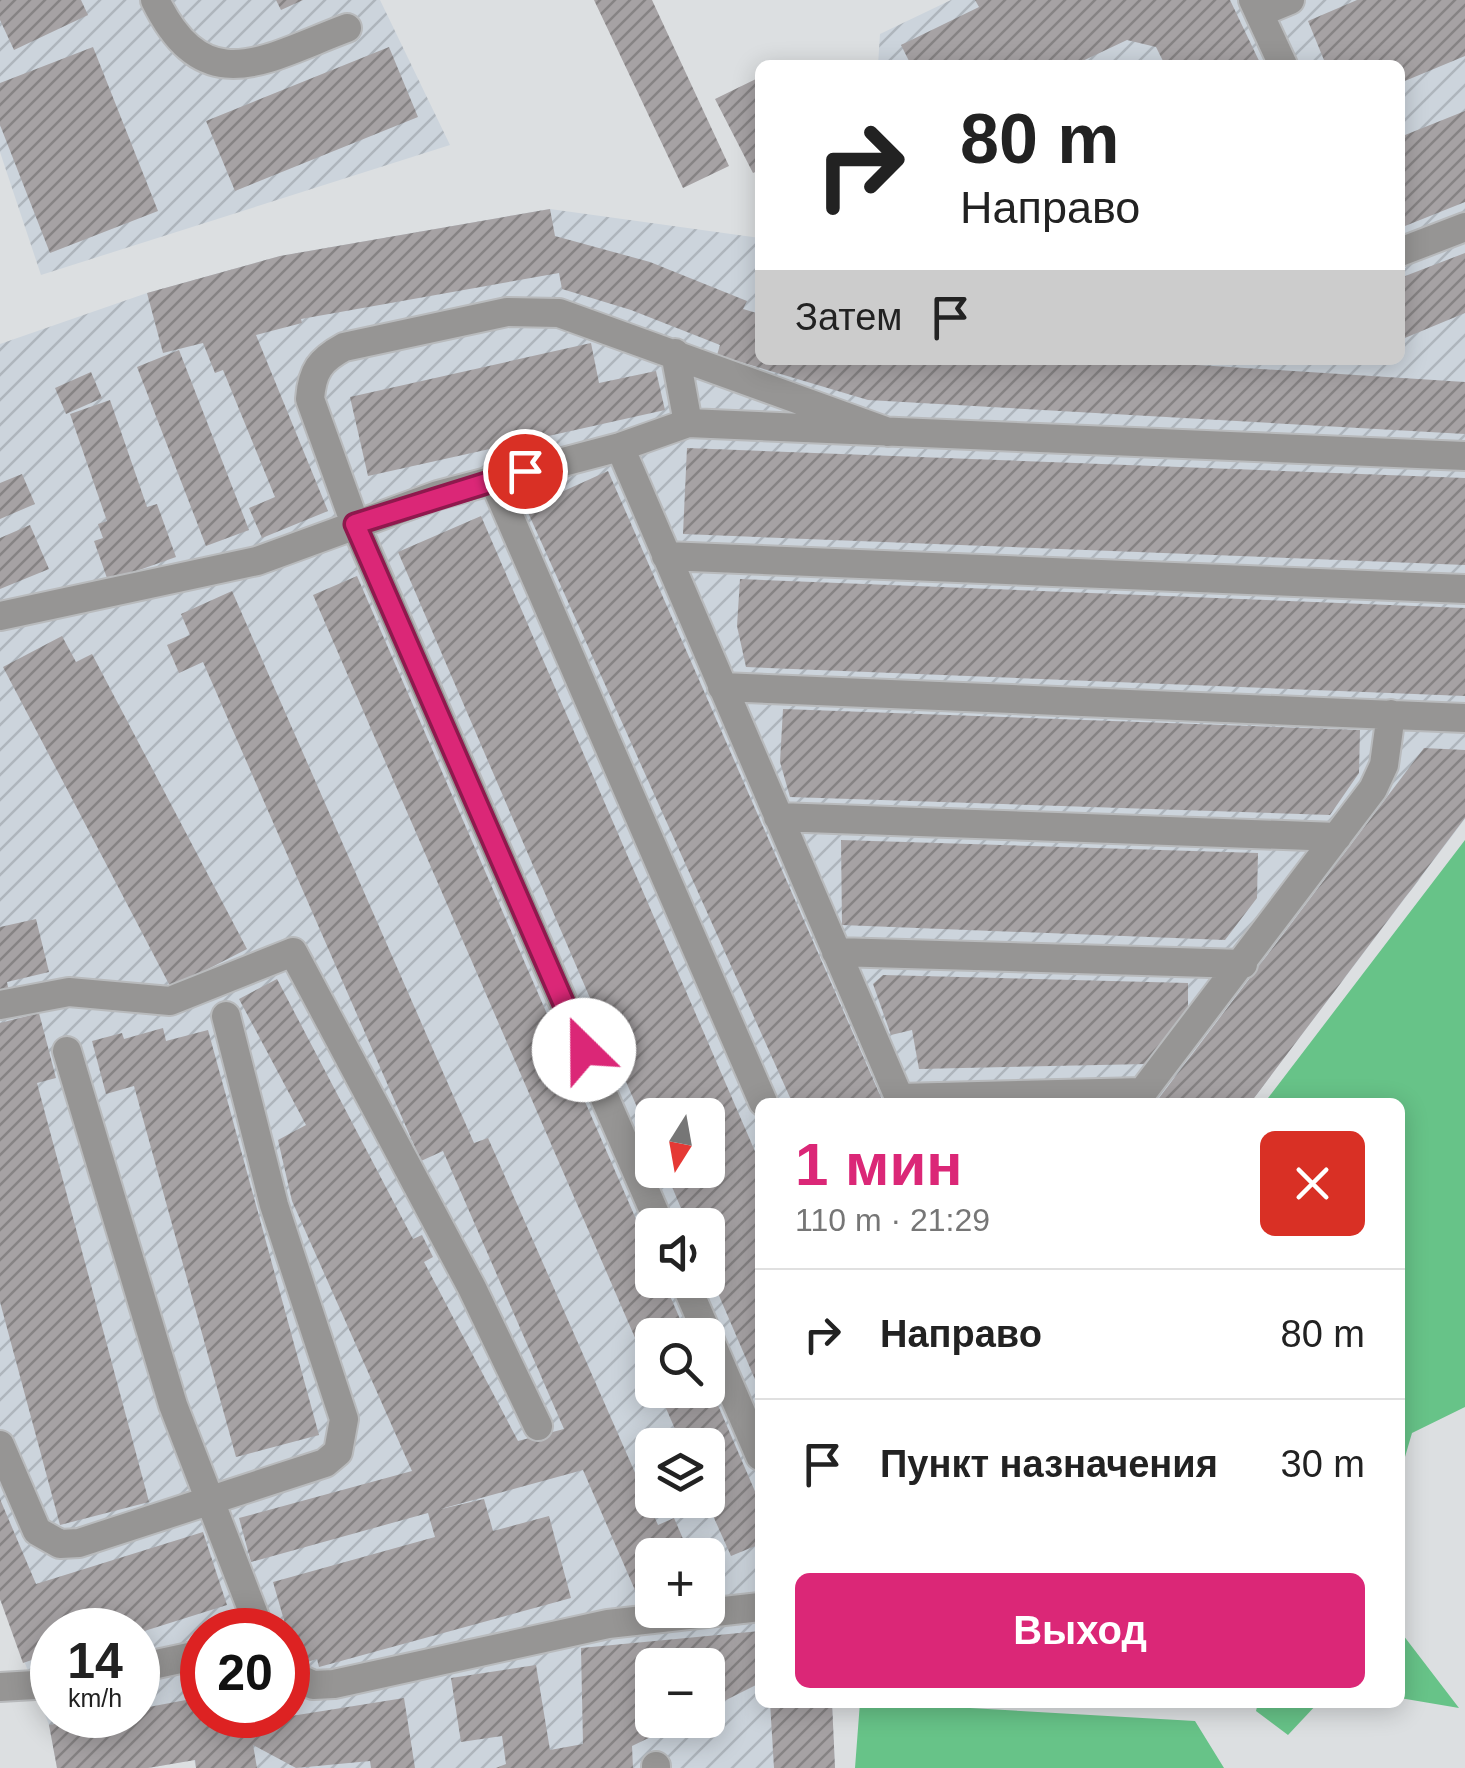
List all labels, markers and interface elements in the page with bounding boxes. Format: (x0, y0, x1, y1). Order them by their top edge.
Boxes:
icon: right (795, 100, 925, 230)
text: 80 m (960, 100, 1120, 178)
text: Направо (960, 182, 1140, 233)
icon: arrive (923, 290, 978, 345)
text: Затем (795, 296, 903, 338)
pin (483, 429, 568, 514)
icon: arrive (498, 444, 553, 499)
position arrow (532, 998, 636, 1102)
north arrow (635, 1098, 725, 1188)
map controls (635, 1098, 725, 1738)
text: 1 мин (795, 1131, 963, 1198)
button: close (1260, 1131, 1365, 1236)
text: 110 m · 21:29 (795, 1202, 990, 1238)
button: sound (635, 1208, 725, 1298)
icon: right (795, 1307, 850, 1362)
text: Направо (880, 1313, 1042, 1355)
text: 80 m (1281, 1313, 1365, 1355)
button: search (635, 1318, 725, 1408)
button: layers (635, 1428, 725, 1518)
icon: arrive (795, 1437, 850, 1492)
text: Пункт назначения (880, 1443, 1218, 1485)
text: 30 m (1281, 1443, 1365, 1485)
button: + (635, 1538, 725, 1628)
button: Выход (795, 1573, 1365, 1688)
speed limit sign: 20 (180, 1608, 310, 1738)
text: 14 (67, 1633, 123, 1689)
button: − (635, 1648, 725, 1738)
text: km/h (68, 1684, 122, 1712)

